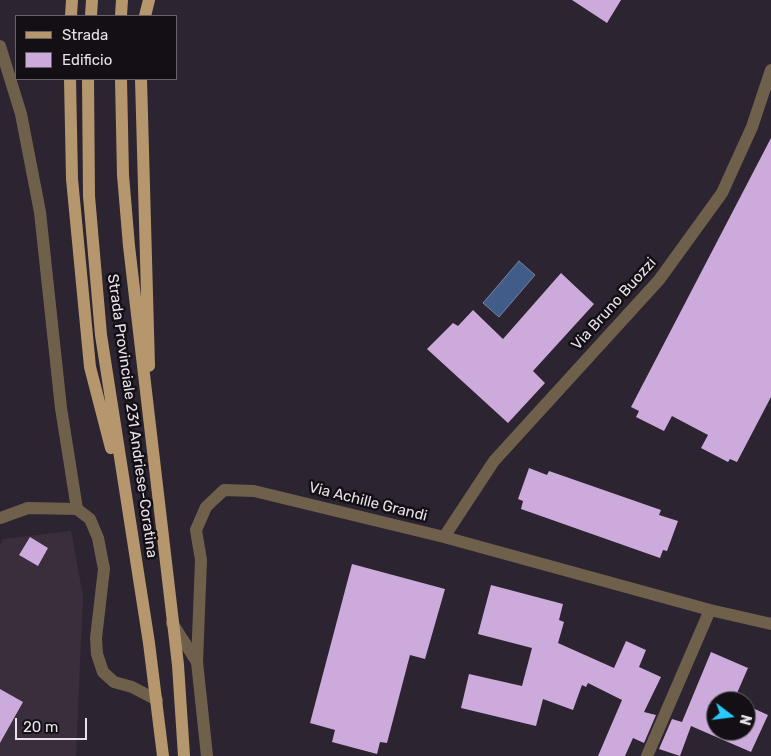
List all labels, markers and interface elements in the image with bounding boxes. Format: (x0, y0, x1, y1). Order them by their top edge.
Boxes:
legend (15, 15, 178, 80)
text: Strada (62, 26, 108, 44)
text: Edificio (62, 51, 112, 69)
street label: Via Bruno Buozzi (568, 254, 660, 354)
street label: Strada Provinciale 231 Andriese-Coratina (103, 273, 161, 559)
street label: Via Achille Grandi (307, 479, 429, 525)
north arrow (706, 691, 756, 741)
scale bar (18, 708, 90, 740)
text: N (735, 713, 755, 727)
text: 20 m (23, 718, 58, 736)

